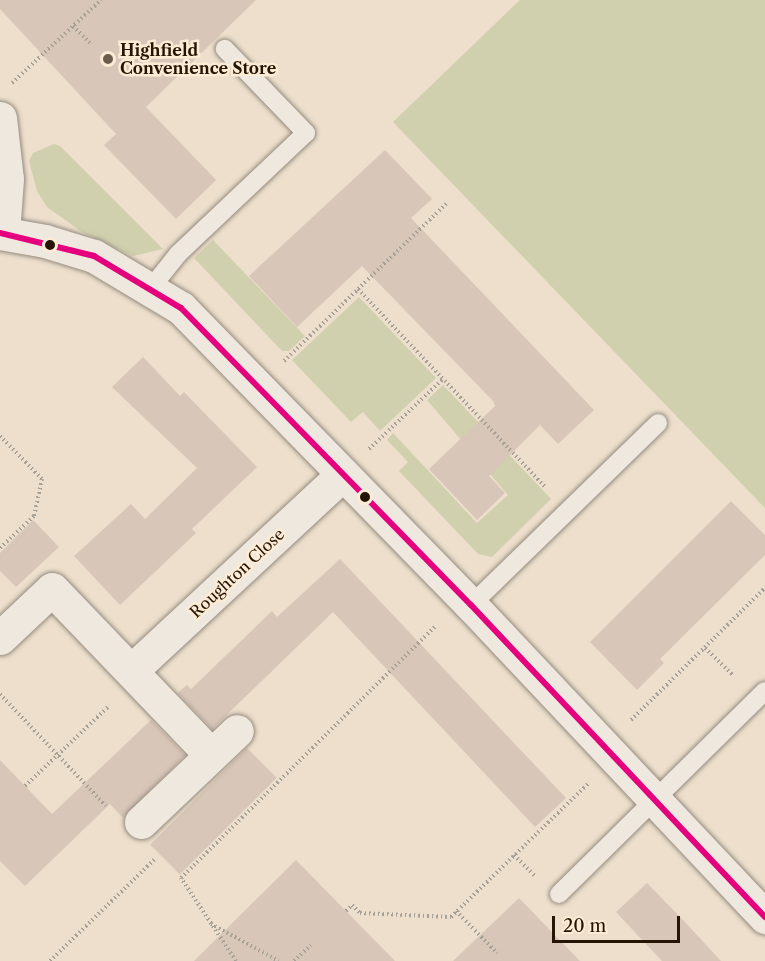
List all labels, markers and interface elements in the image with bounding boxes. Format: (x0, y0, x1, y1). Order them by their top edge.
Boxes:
place label: Highfield Convenience Store (120, 40, 276, 78)
marker: Highfield Convenience Store (101, 52, 115, 66)
unlabelled marker (44, 239, 56, 251)
unlabelled marker (359, 491, 371, 503)
street label: Roughton Close (186, 524, 288, 622)
scale bar (555, 904, 682, 942)
text: 20 m (563, 915, 606, 937)

